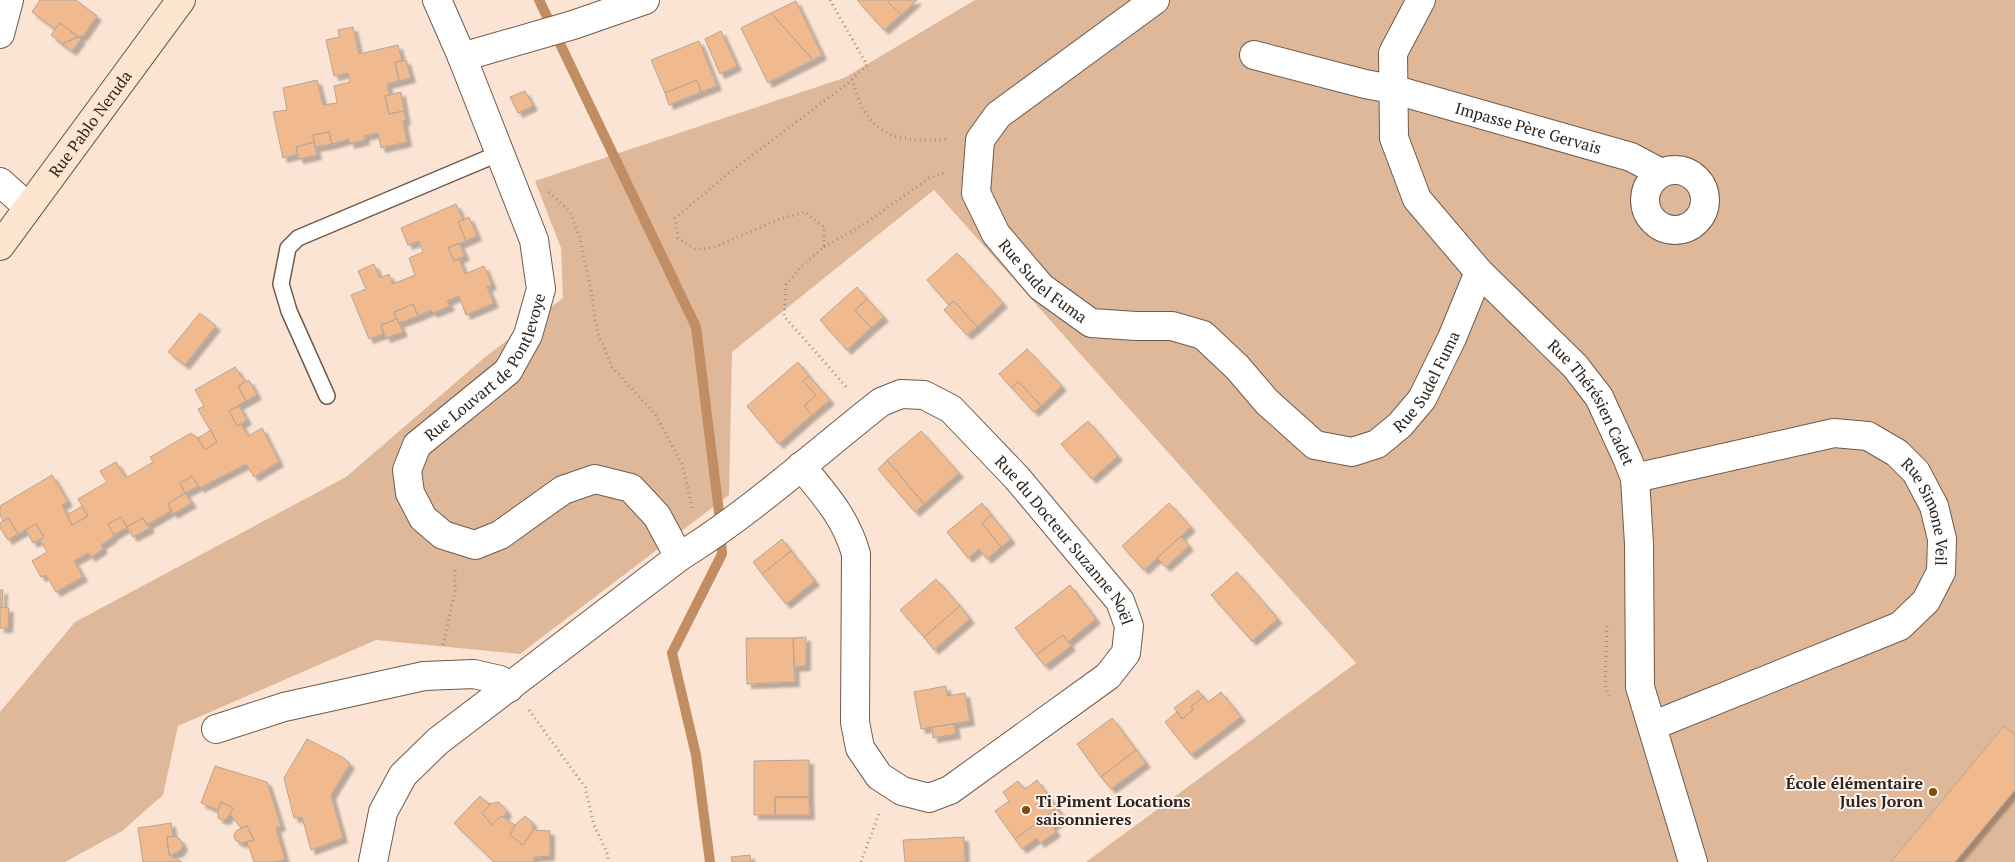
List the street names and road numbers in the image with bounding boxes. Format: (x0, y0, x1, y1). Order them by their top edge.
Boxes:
street label: Rue Pablo Neruda (43, 66, 137, 181)
street label: Impasse Père Gervais (1453, 97, 1604, 159)
street label: Rue Sudel Fuma (994, 234, 1092, 328)
street label: Rue Louvart de Pontlevoye (419, 291, 550, 446)
street label: Rue Sudel Fuma (1388, 328, 1465, 437)
street label: Rue Thérésien Cadet (1543, 334, 1640, 469)
street label: Rue du Docteur Suzanne Noël (990, 451, 1139, 628)
street label: Rue Simone Veil (1897, 453, 1953, 566)

